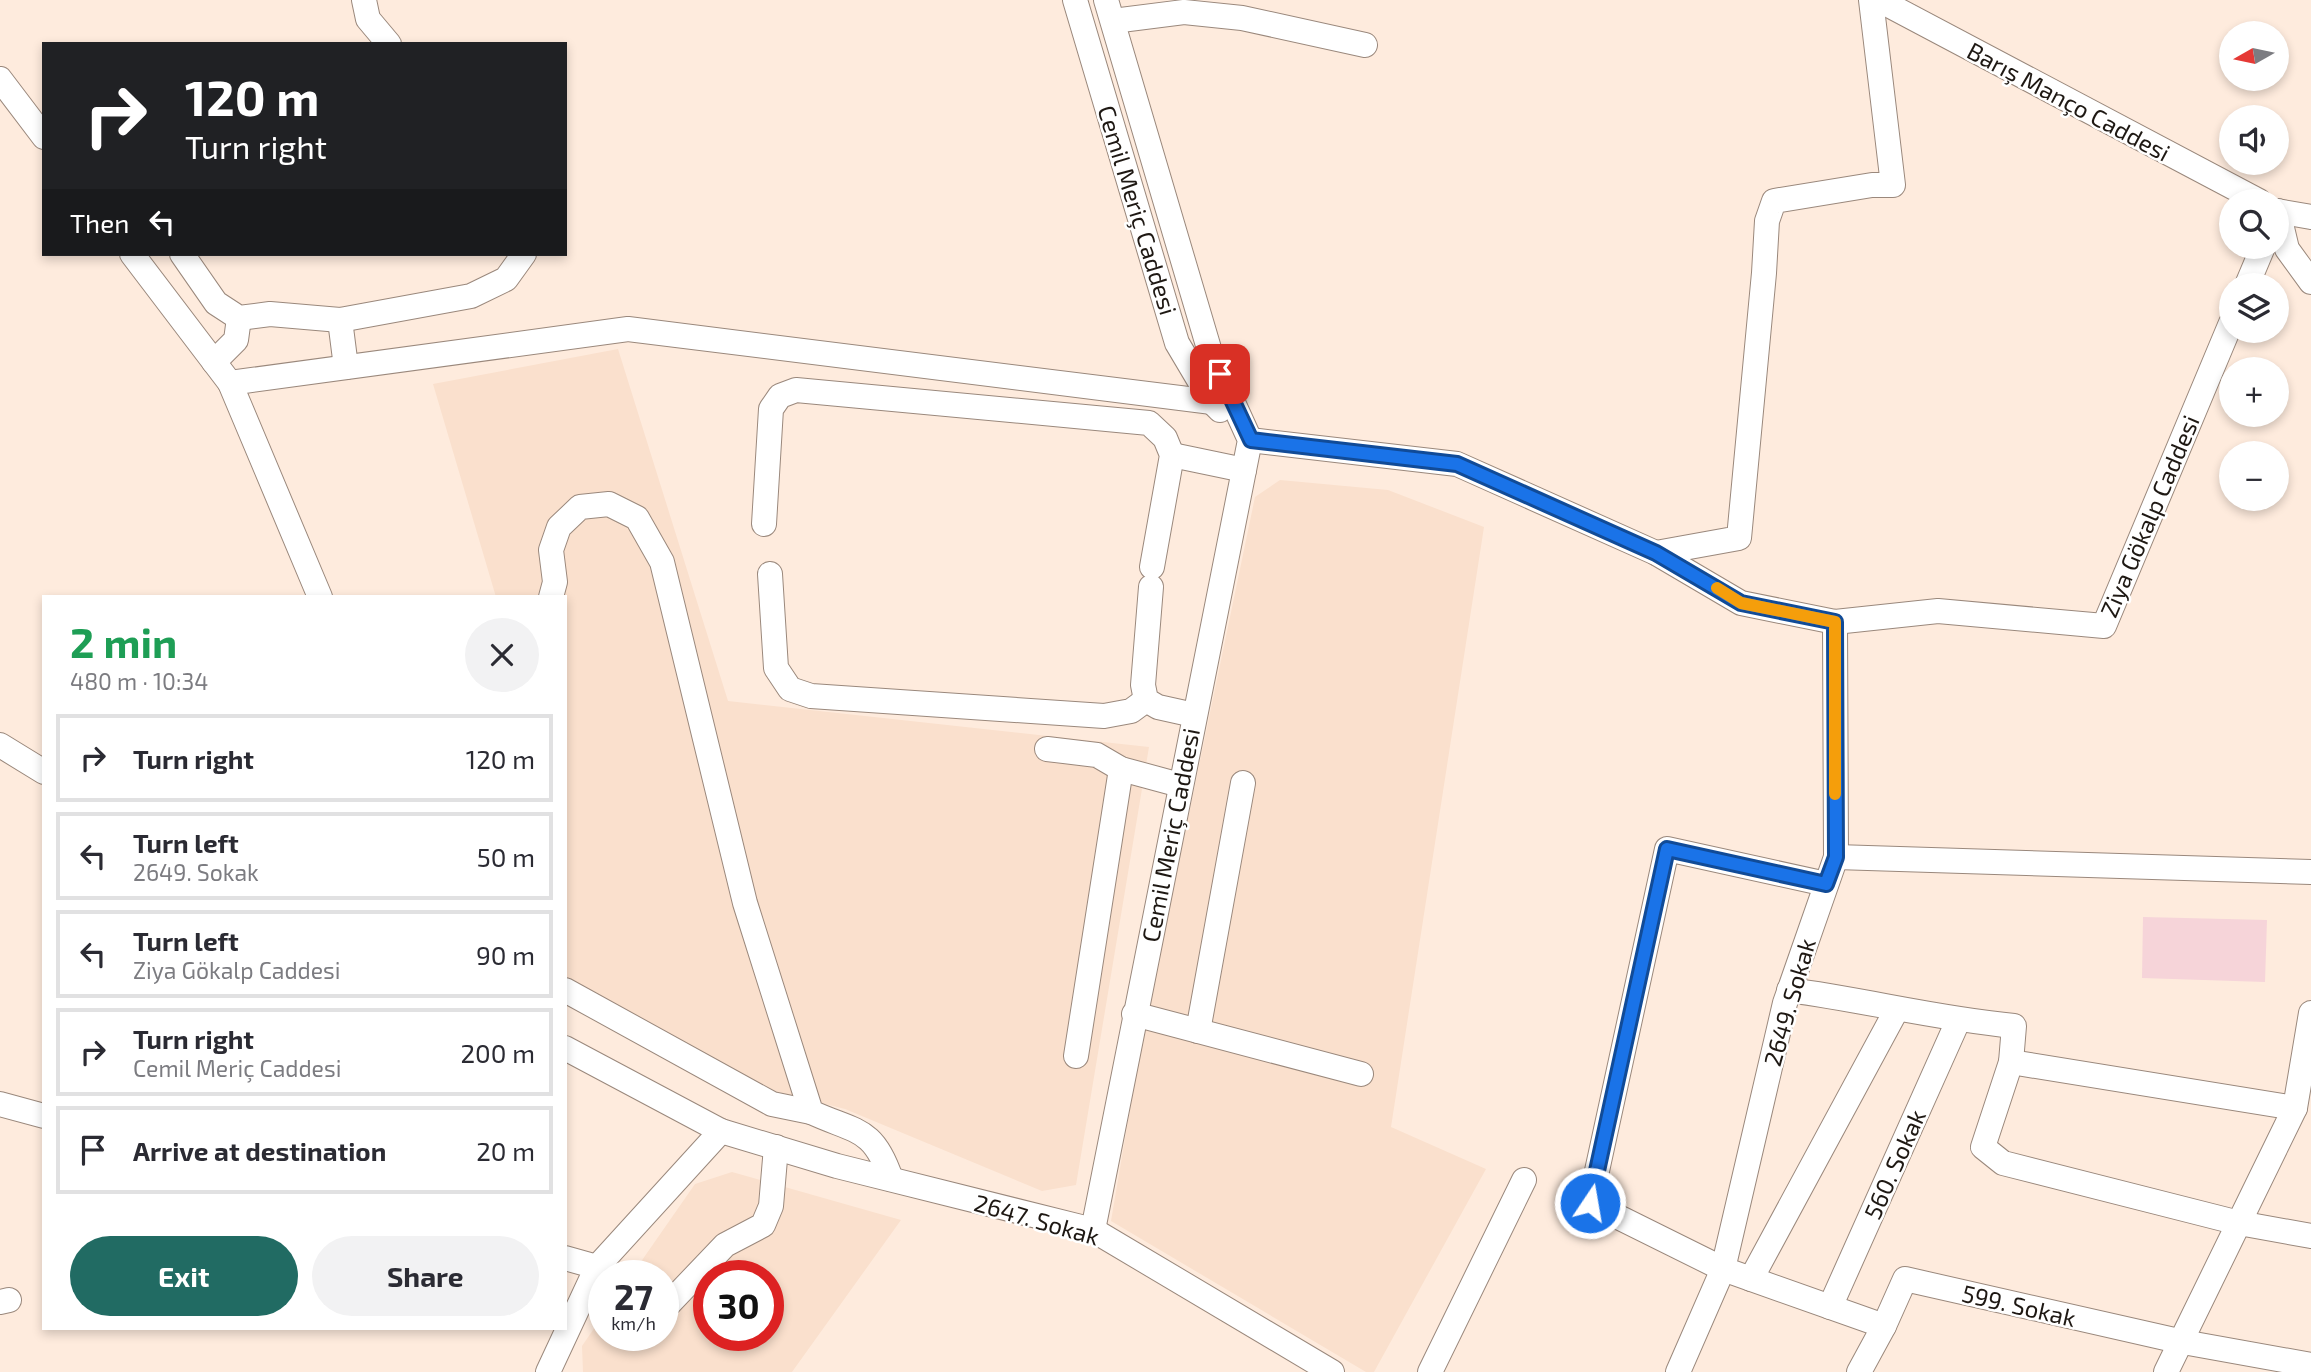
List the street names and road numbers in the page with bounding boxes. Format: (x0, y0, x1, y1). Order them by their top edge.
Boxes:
street label: Barış Manço Caddesi (1962, 35, 2175, 168)
street label: Cemil Meriç Caddesi (1091, 102, 1184, 318)
street label: Ziya Gökalp Caddesi (2093, 411, 2205, 621)
street label: Cemil Meriç Caddesi (1135, 726, 1206, 945)
street label: 2649. Sokak (1757, 935, 1821, 1069)
street label: 560. Sokak (1857, 1105, 1931, 1223)
street label: 2647. Sokak (971, 1187, 1103, 1251)
street label: 599. Sokak (1959, 1278, 2079, 1332)

